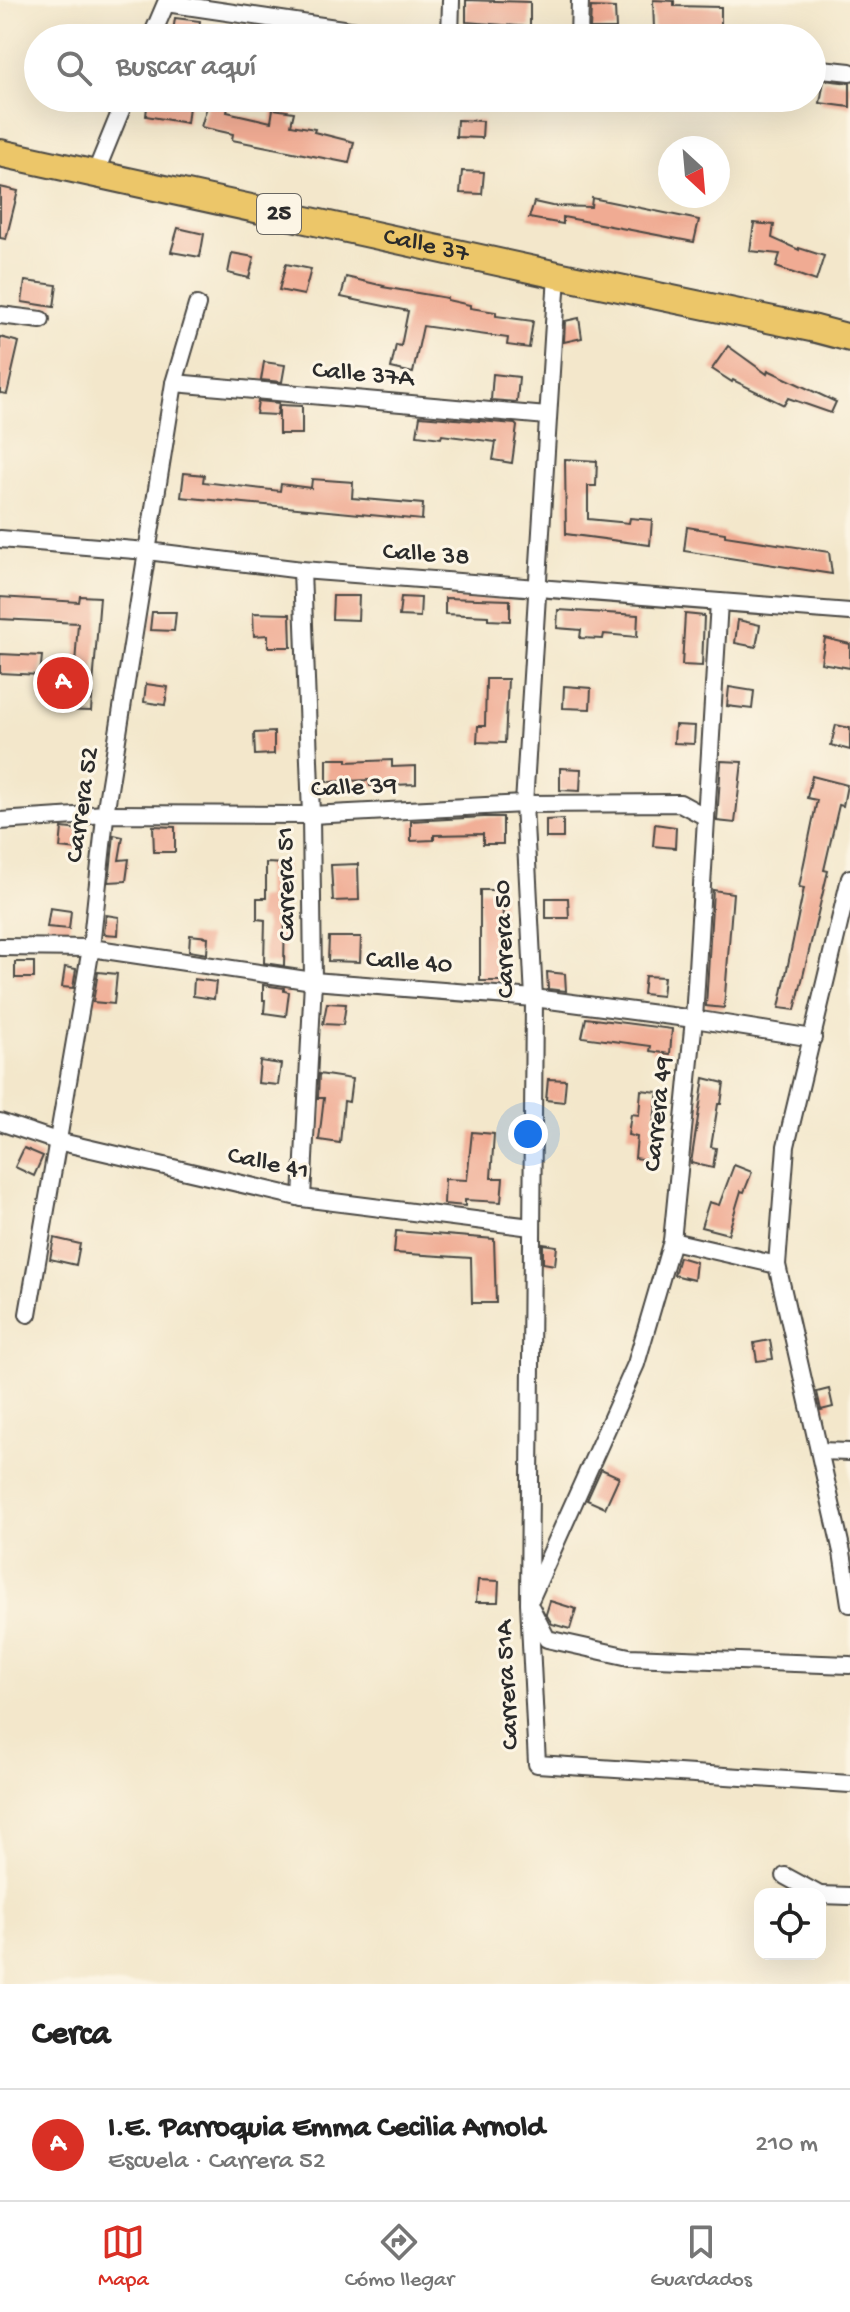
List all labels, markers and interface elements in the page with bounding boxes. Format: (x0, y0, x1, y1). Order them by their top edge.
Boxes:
search box (24, 24, 826, 112)
icon: search (52, 46, 96, 90)
text: Buscar aquí (116, 51, 256, 86)
north arrow (658, 136, 730, 208)
road number: 25 (257, 194, 301, 234)
street label: Calle 37 (380, 222, 473, 271)
street label: Calle 37A (311, 356, 417, 396)
street label: Calle 38 (381, 537, 471, 575)
pin: A (37, 653, 89, 713)
street label: Carrera 52 (61, 745, 107, 865)
street label: Calle 39 (310, 771, 398, 807)
street label: Carrera 51 (272, 827, 304, 941)
street label: Carrera 50 (488, 879, 524, 999)
street label: Calle 40 (365, 946, 454, 982)
street label: Carrera 49 (639, 1055, 681, 1173)
your location (508, 1114, 548, 1154)
street label: Calle 41 (224, 1141, 312, 1189)
street label: Carrera 51A (490, 1618, 528, 1751)
map controls (754, 1888, 826, 1960)
button: locate (754, 1888, 826, 1960)
text: Cerca (32, 2016, 110, 2056)
text: I.E. Parroquia Emma Cecilia Arnold (108, 2112, 545, 2147)
text: A (50, 2130, 66, 2161)
text: 210 m (755, 2130, 818, 2161)
text: Escuela · Carrera 52 (108, 2147, 325, 2178)
tab: Mapa (98, 2220, 149, 2294)
tab: Cómo llegar (345, 2220, 454, 2294)
tab: Guardados (650, 2220, 752, 2294)

